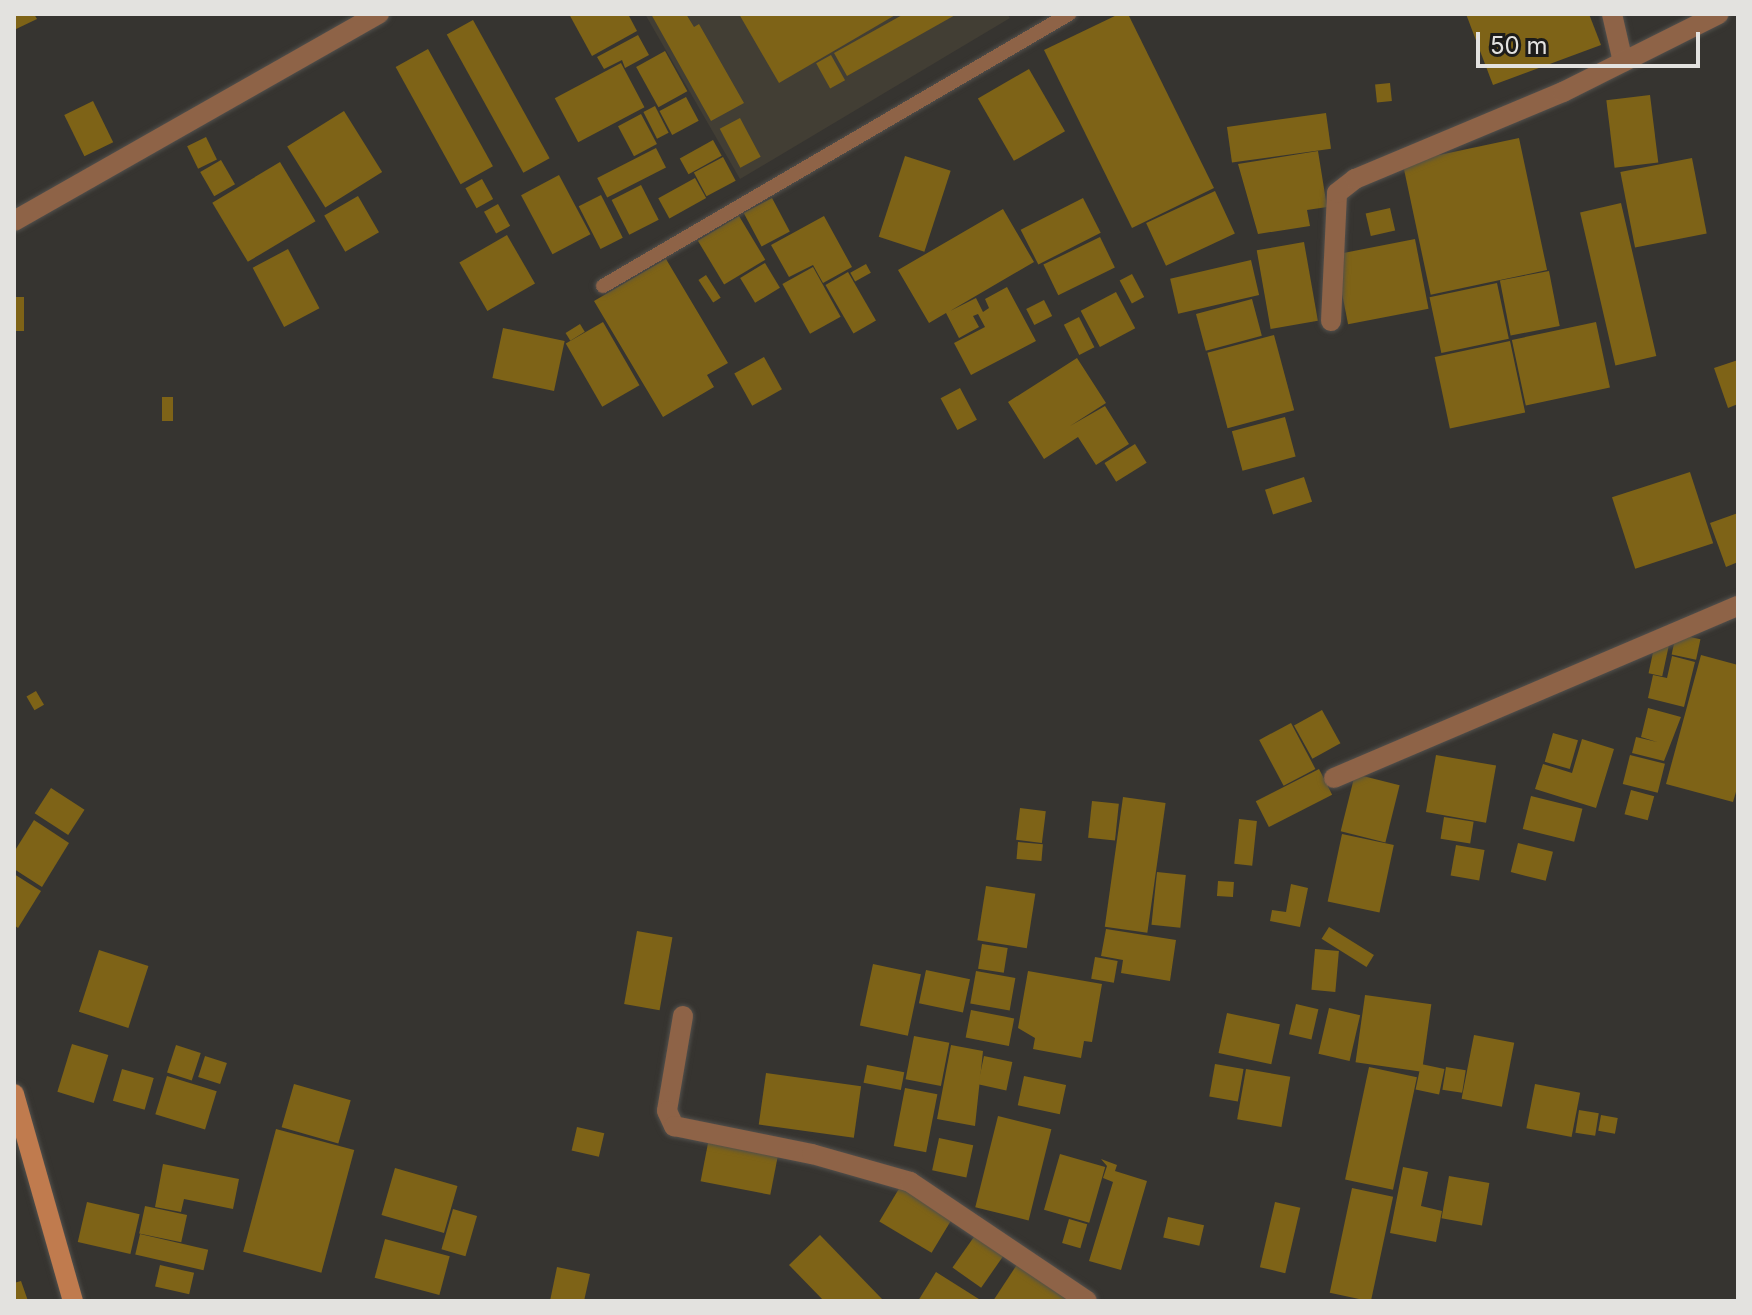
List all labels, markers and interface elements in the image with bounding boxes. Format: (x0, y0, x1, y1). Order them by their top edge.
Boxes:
scale bar (1480, 16, 1704, 66)
text: 50 m (1490, 31, 1548, 60)

